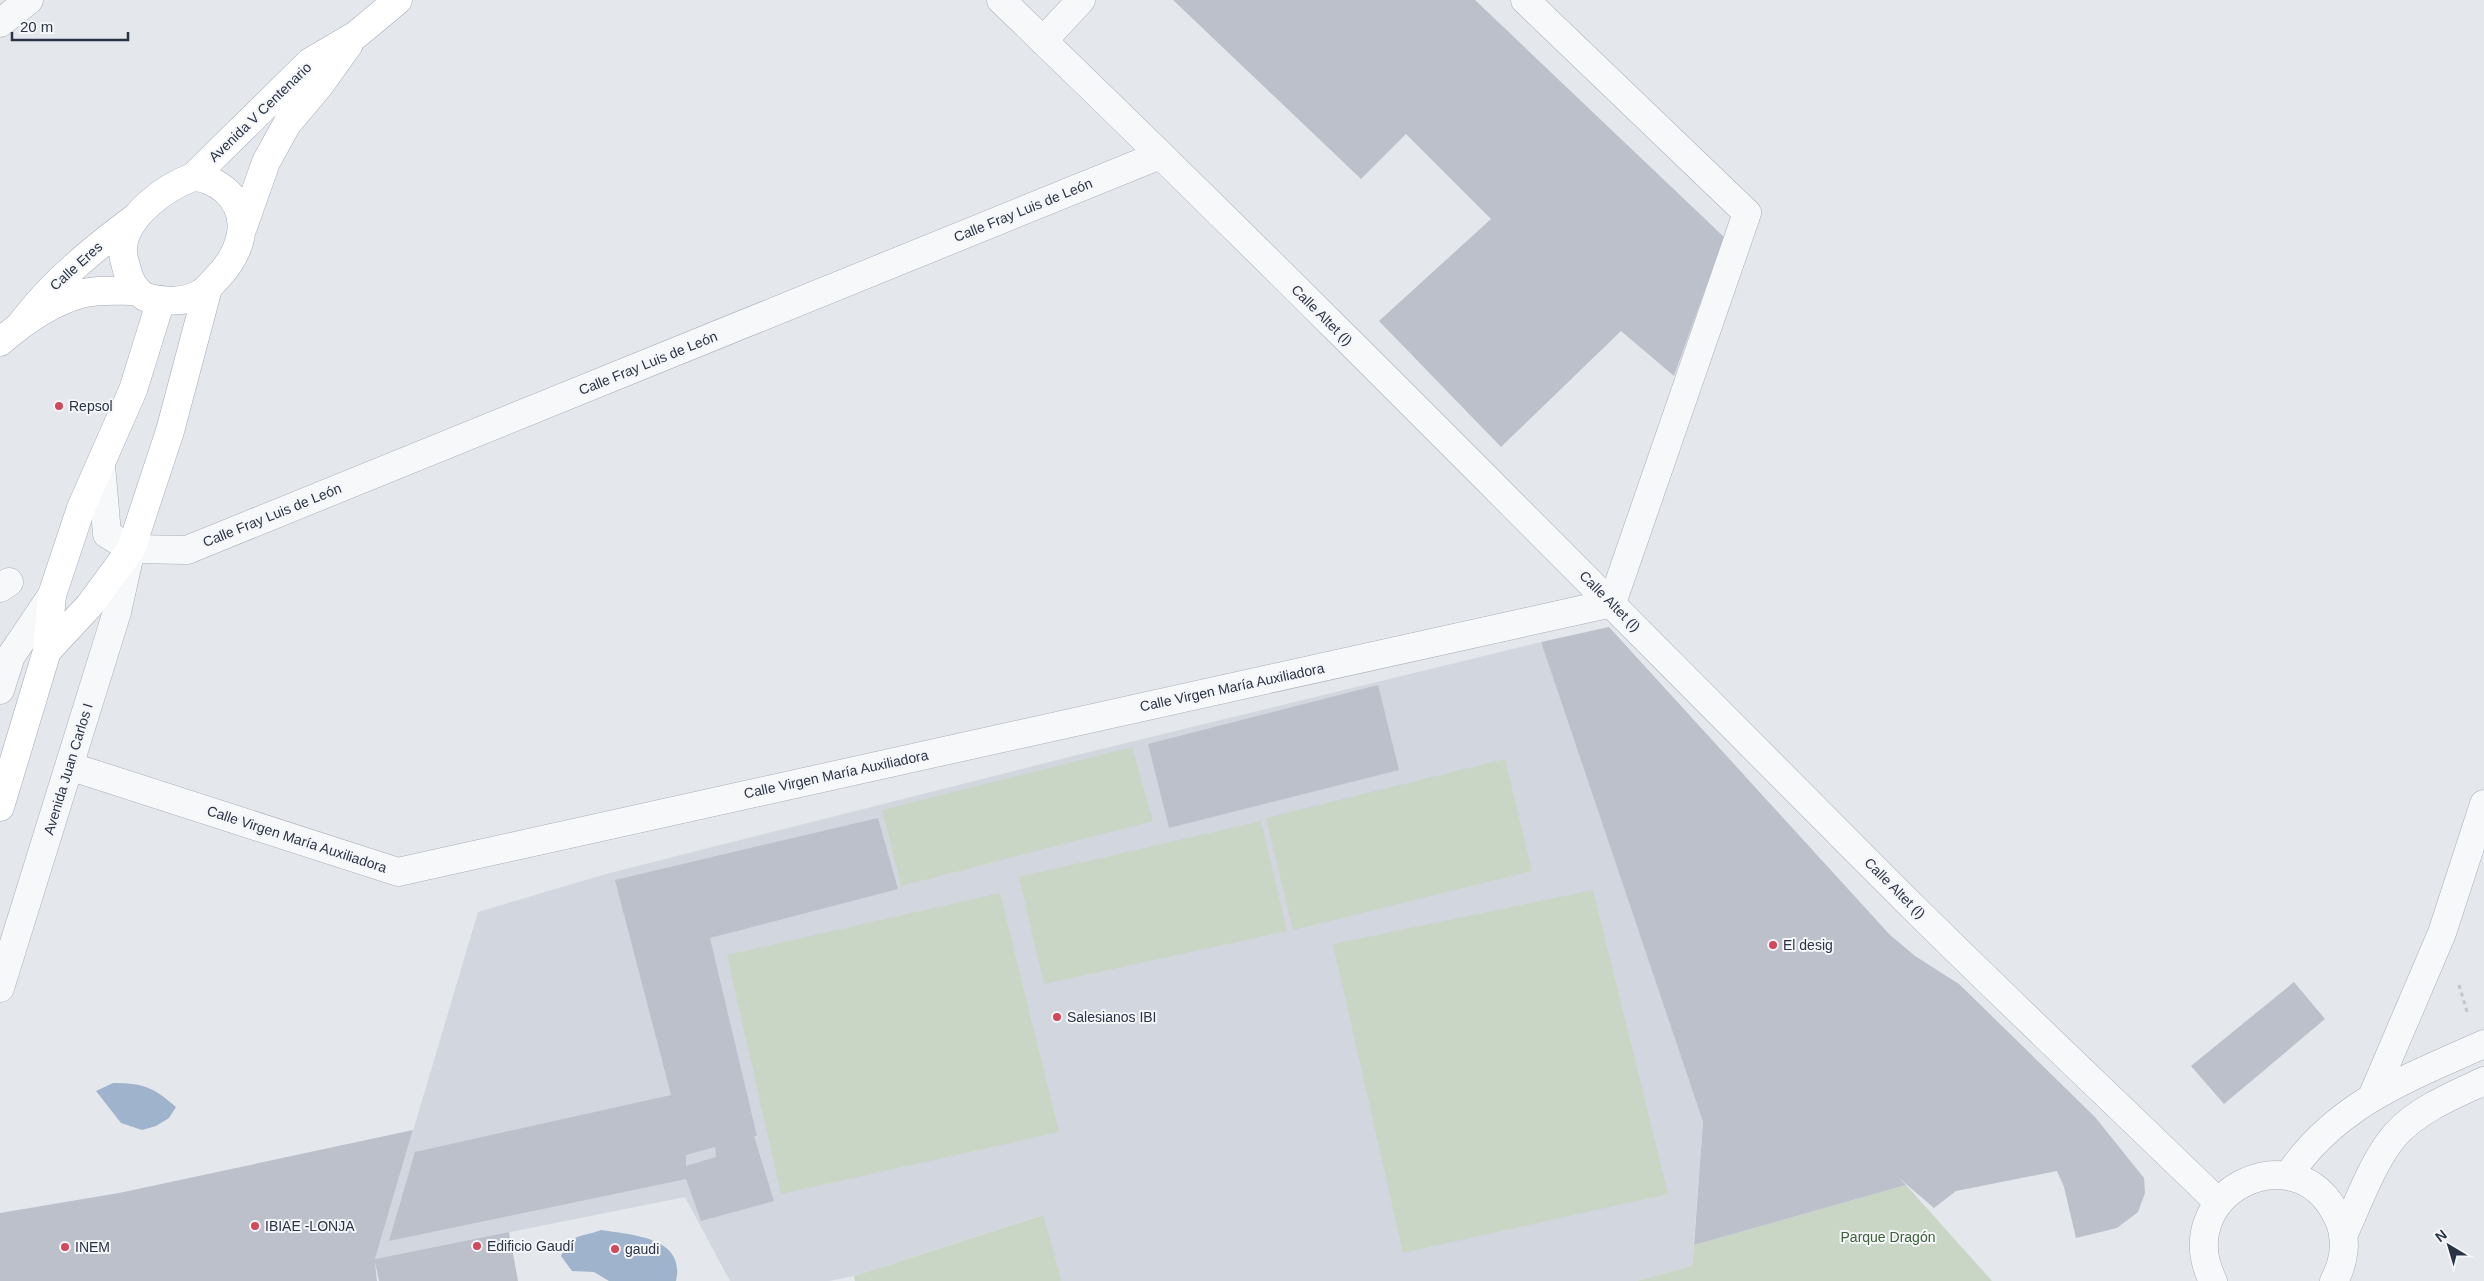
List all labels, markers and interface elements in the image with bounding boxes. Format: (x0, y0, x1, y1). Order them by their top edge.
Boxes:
scale bar (12, 10, 129, 42)
text: 20 m (20, 18, 53, 35)
street label: Avenida V Centenario (206, 59, 315, 165)
street label: Calle Fray Luis de León (951, 175, 1095, 245)
street label: Calle Eres (47, 238, 105, 294)
street label: Calle Altet (l) (1288, 281, 1356, 349)
street label: Calle Fray Luis de León (576, 328, 720, 398)
place label: Repsol (69, 398, 113, 414)
marker: Repsol (53, 400, 65, 412)
street label: Calle Fray Luis de León (200, 480, 344, 550)
street label: Calle Altet (l) (1576, 567, 1644, 635)
street label: Calle Virgen María Auxiliadora (1138, 660, 1326, 714)
street label: Avenida Juan Carlos I (40, 701, 96, 837)
street label: Calle Virgen María Auxiliadora (742, 747, 930, 801)
street label: Calle Virgen María Auxiliadora (205, 802, 389, 876)
street label: Calle Altet (l) (1861, 854, 1929, 922)
place label: El desig (1783, 937, 1833, 953)
marker: El desig (1767, 939, 1779, 951)
place label: Salesianos IBI (1067, 1009, 1157, 1025)
marker: Salesianos IBI (1051, 1011, 1063, 1023)
place label: IBIAE -LONJA (265, 1218, 355, 1234)
marker: IBIAE -LONJA (249, 1220, 261, 1232)
north arrow (2424, 1221, 2474, 1271)
text: N (2432, 1226, 2450, 1245)
park label: Parque Dragón (1841, 1229, 1935, 1245)
place label: Edificio Gaudí (487, 1238, 574, 1254)
place label: INEM (75, 1239, 110, 1255)
marker: Edificio Gaudí (471, 1240, 483, 1252)
marker: INEM (59, 1241, 71, 1253)
place label: gaudi (625, 1241, 659, 1257)
marker: gaudi (609, 1243, 621, 1255)

